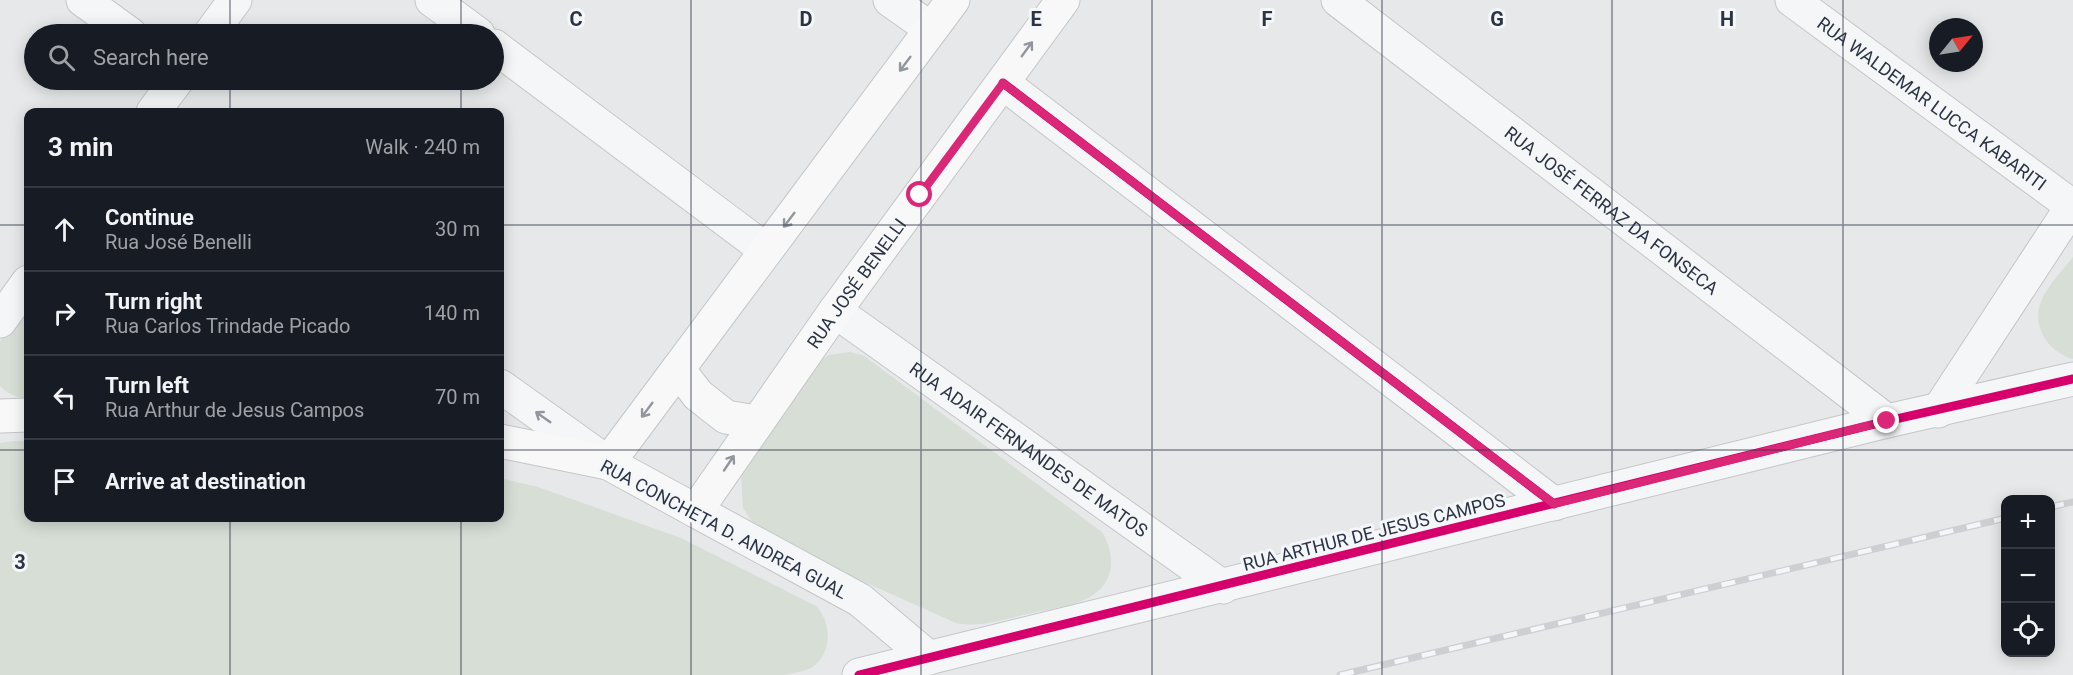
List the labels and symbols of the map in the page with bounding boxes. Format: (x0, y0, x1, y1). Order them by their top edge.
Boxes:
text: C (569, 7, 583, 31)
text: D (800, 7, 813, 31)
text: E (1030, 7, 1042, 31)
text: F (1262, 7, 1273, 31)
text: G (1490, 7, 1504, 31)
text: H (1720, 7, 1734, 31)
street label: RUA WALDEMAR LUCCA KABARITI (1814, 12, 2051, 194)
north arrow (1929, 18, 1983, 72)
one-way arrow (1021, 42, 1033, 58)
one-way arrow (899, 55, 912, 71)
street label: RUA JOSÉ FERRAZ DA FONSECA (1501, 121, 1723, 299)
route start (906, 181, 932, 207)
one-way arrow (782, 212, 795, 228)
street label: RUA JOSÉ BENELLI (802, 214, 910, 352)
street label: RUA ADAIR FERNANDES DE MATOS (906, 357, 1152, 541)
one-way arrow (641, 402, 653, 418)
route end (1873, 407, 1899, 433)
one-way arrow (535, 411, 551, 423)
street label: RUA CONCHETA D. ANDREA GUAL (597, 455, 851, 603)
one-way arrow (723, 455, 735, 471)
street label: RUA ARTHUR DE JESUS CAMPOS (1241, 489, 1508, 575)
text: 3 (14, 550, 26, 574)

